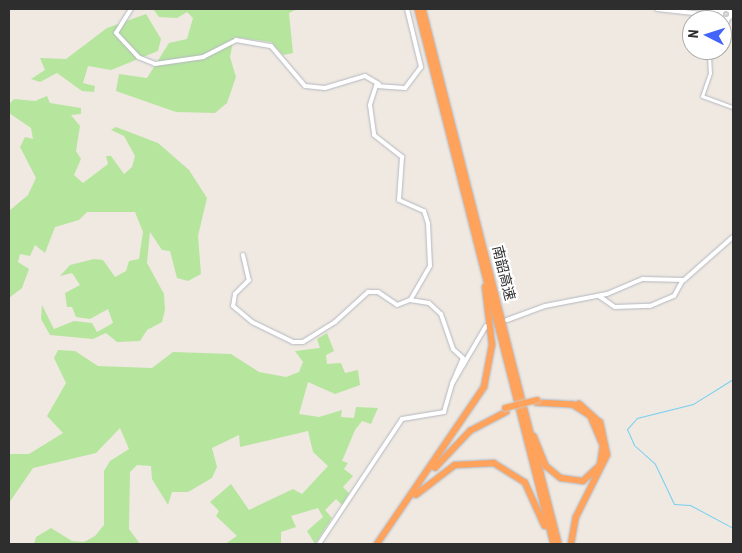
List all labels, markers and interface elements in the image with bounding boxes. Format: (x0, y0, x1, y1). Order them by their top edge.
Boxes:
north arrow (682, 10, 732, 60)
text: N (685, 29, 701, 39)
street label: 南韶高速 (489, 244, 519, 302)

